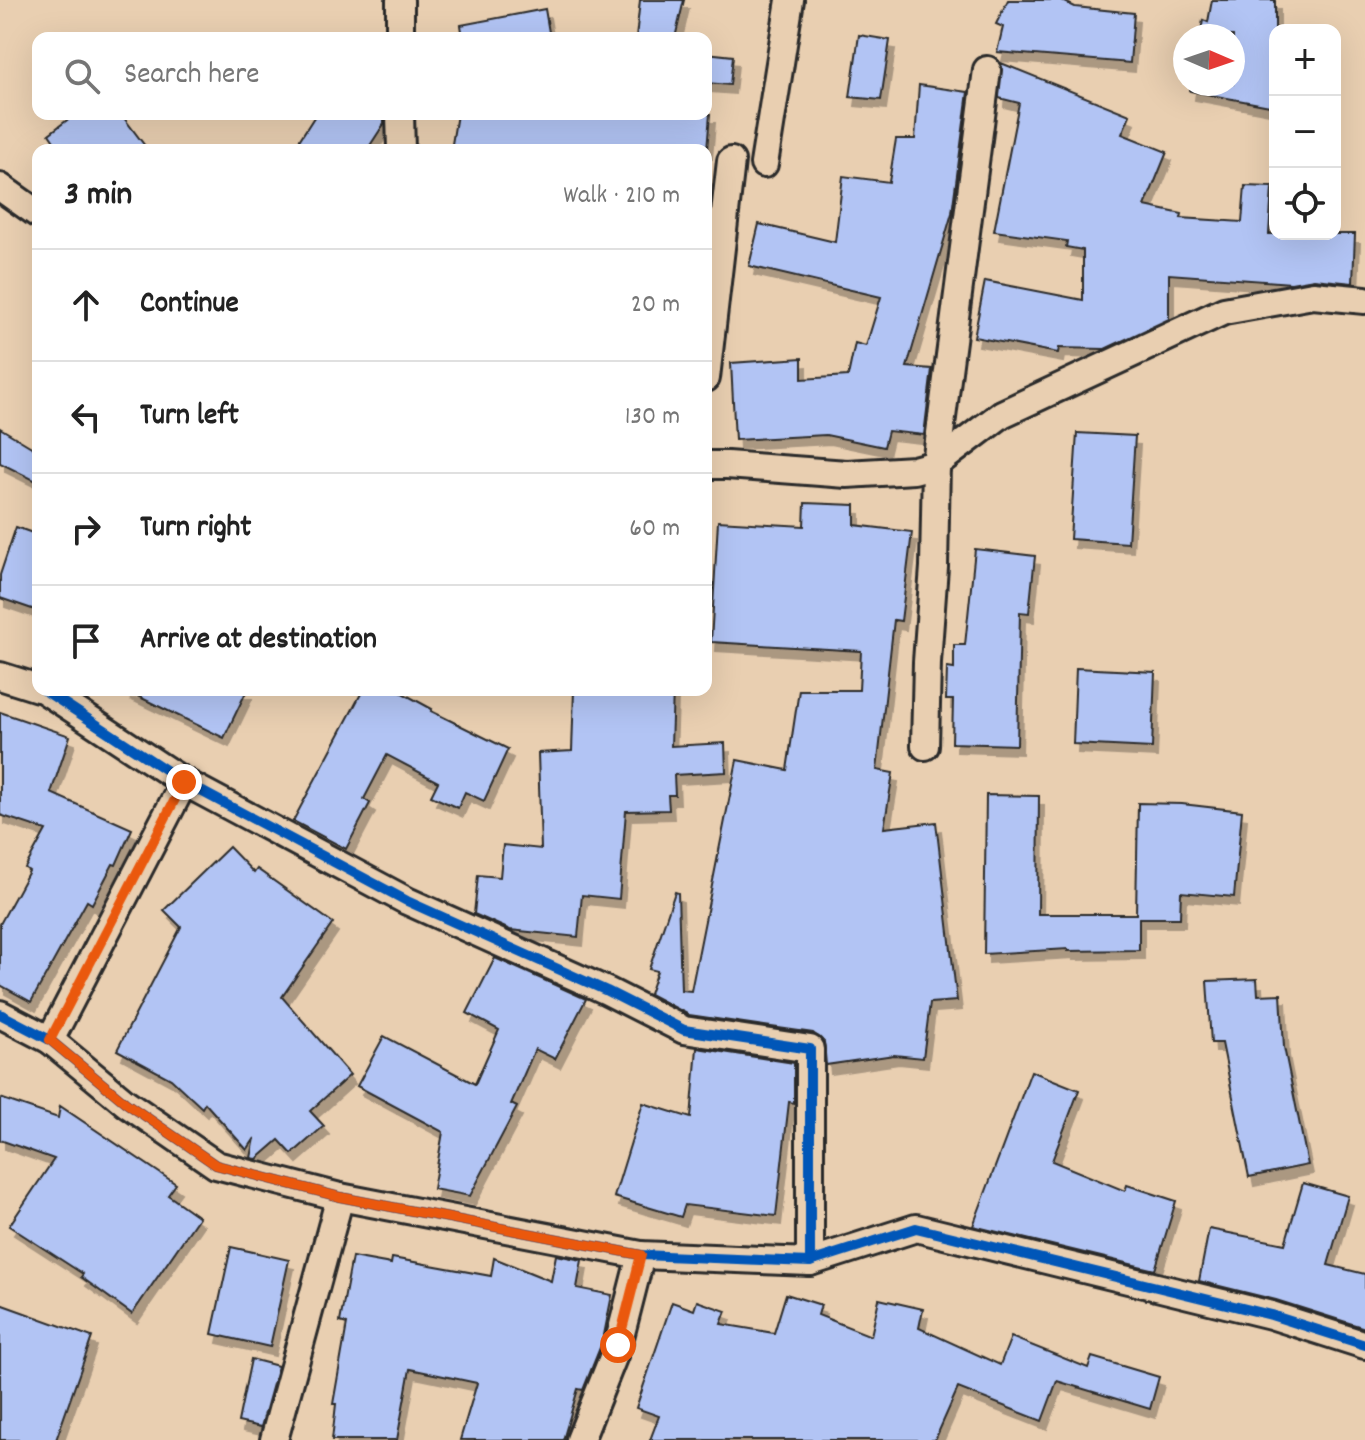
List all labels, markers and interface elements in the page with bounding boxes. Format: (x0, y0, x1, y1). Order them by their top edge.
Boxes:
north arrow (1173, 24, 1245, 96)
map controls (1269, 24, 1341, 240)
button: + (1269, 24, 1341, 96)
search box (32, 32, 712, 120)
icon: search (60, 54, 104, 98)
text: Search here (124, 55, 260, 98)
button: − (1269, 96, 1341, 168)
button: locate (1269, 168, 1341, 240)
text: 3 min (64, 172, 132, 221)
text: Walk · 210 m (563, 178, 680, 215)
icon: ahead (64, 283, 108, 327)
text: Continue (140, 284, 239, 327)
text: 20 m (631, 287, 680, 324)
icon: left (64, 395, 108, 439)
text: Turn left (140, 396, 239, 439)
text: 130 m (625, 399, 680, 436)
icon: right (64, 507, 108, 551)
text: Turn right (140, 508, 251, 551)
text: 60 m (629, 511, 680, 548)
icon: arrive (64, 619, 108, 663)
text: Arrive at destination (140, 620, 377, 663)
route end (166, 764, 202, 800)
route start (600, 1327, 636, 1363)

